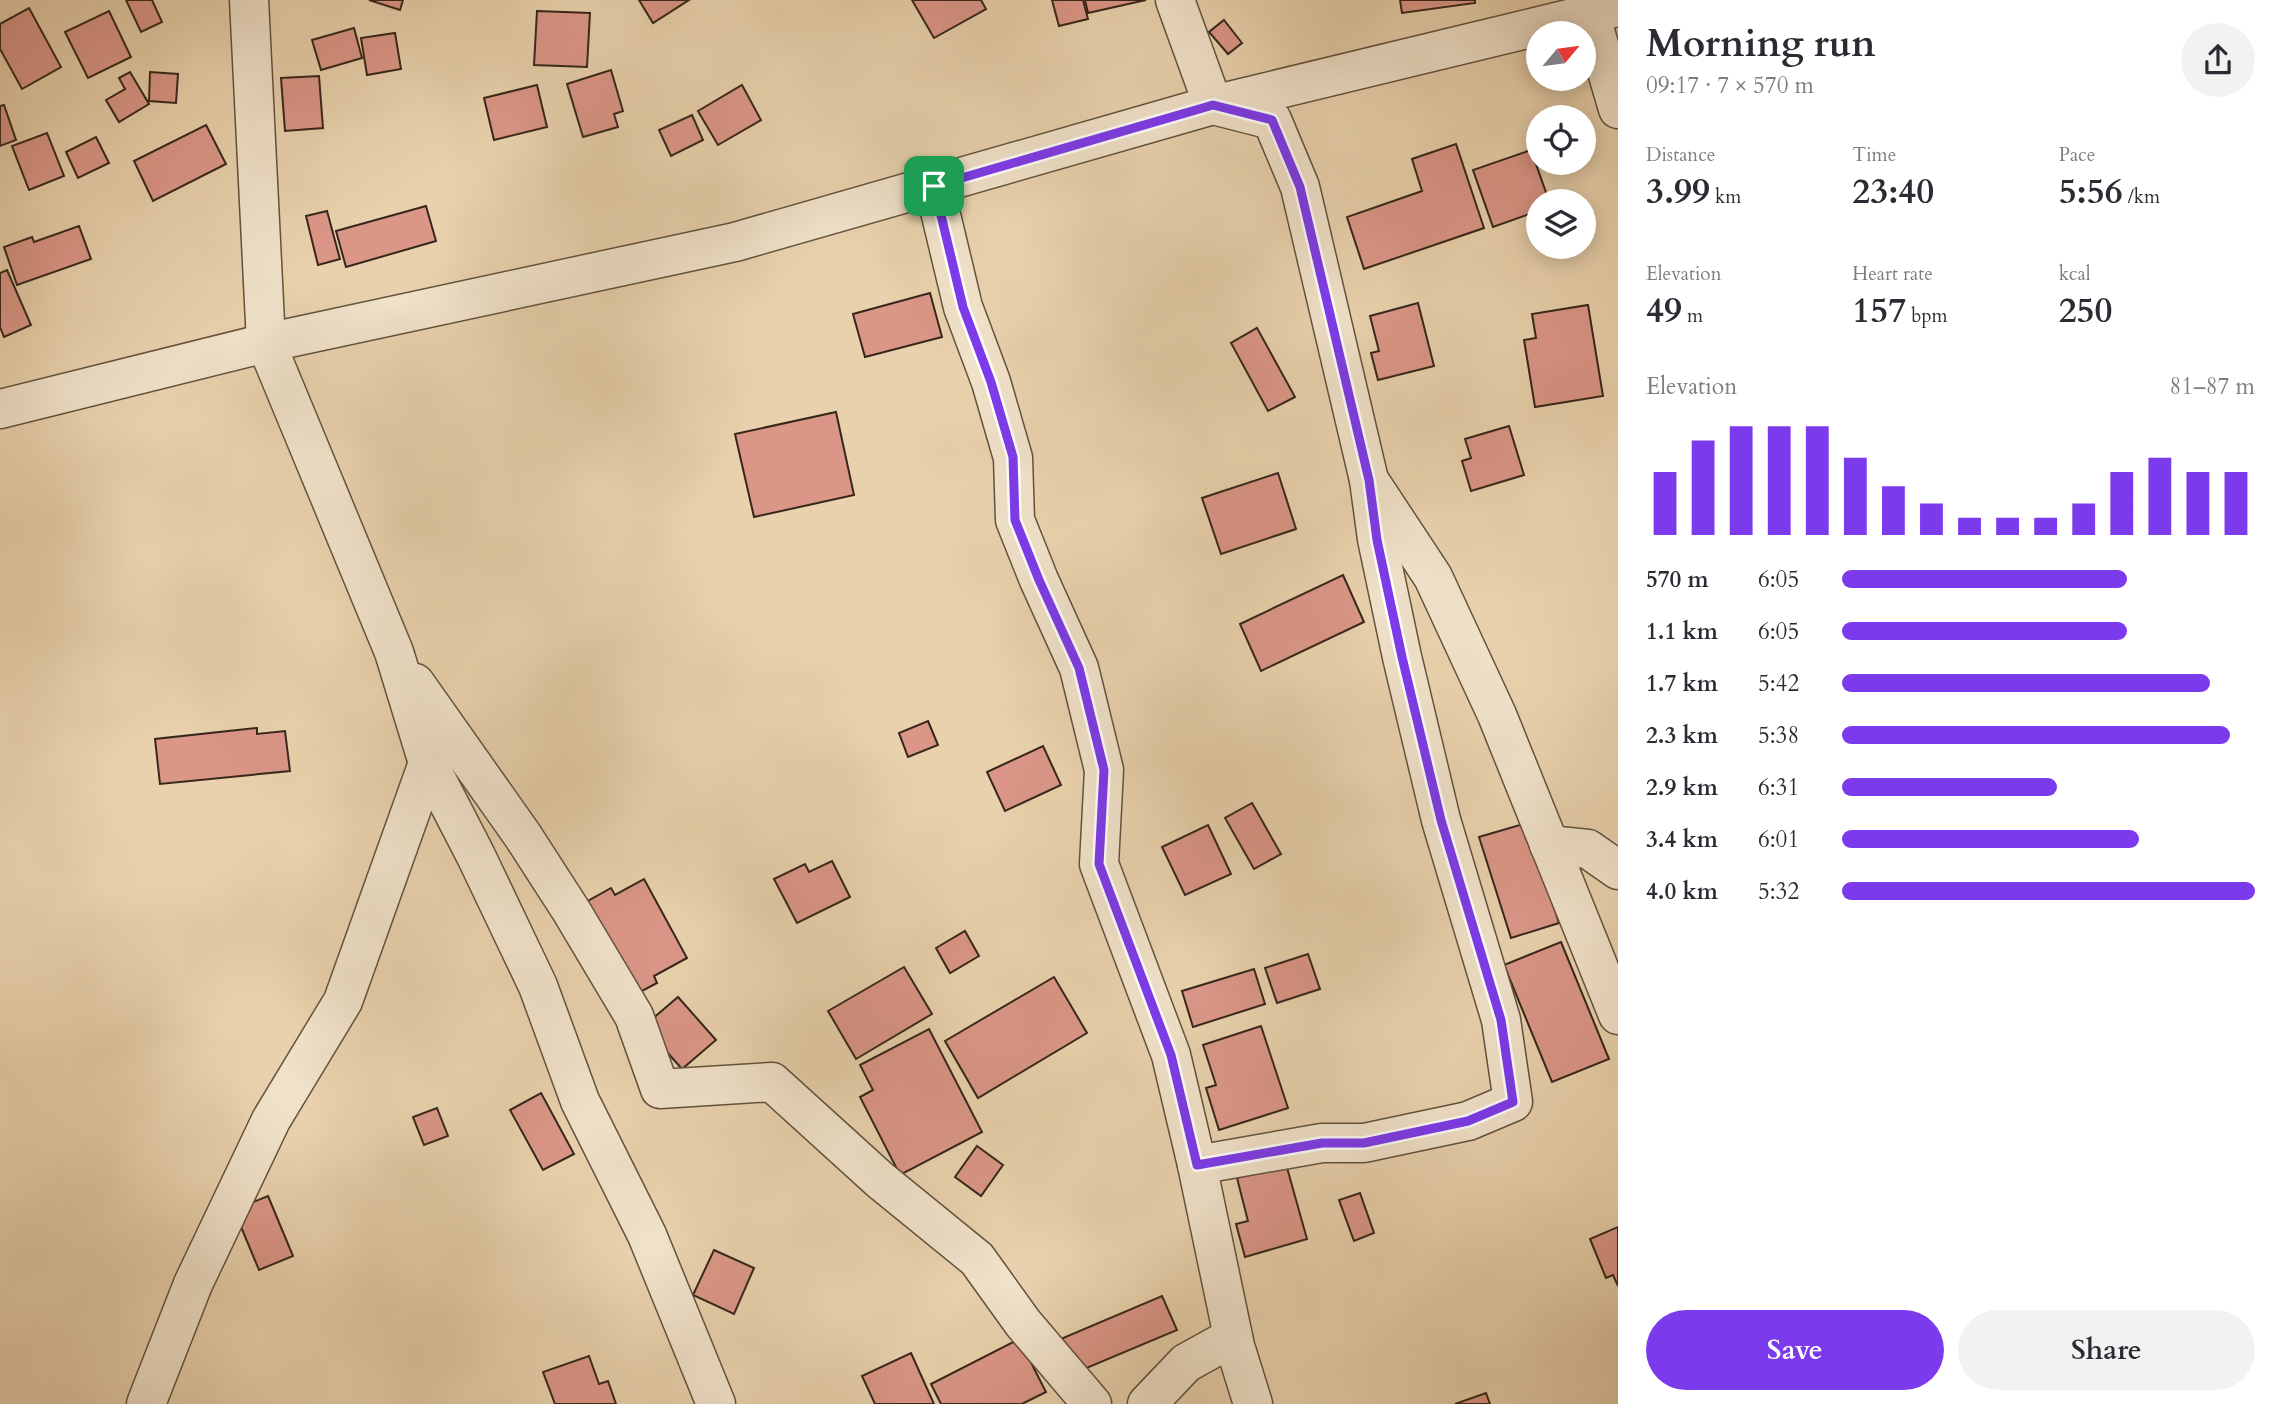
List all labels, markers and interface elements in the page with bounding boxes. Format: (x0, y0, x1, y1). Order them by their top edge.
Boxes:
text: Morning run (1646, 18, 1876, 70)
north arrow (1526, 21, 1596, 91)
map controls (1526, 21, 1596, 259)
button: share (2181, 23, 2255, 97)
text: 09:17 · 7 × 570 m (1646, 70, 1814, 101)
button: locate (1526, 105, 1596, 175)
text: Distance (1646, 142, 1715, 168)
text: Time (1852, 142, 1896, 168)
text: Pace (2059, 142, 2095, 168)
pin (904, 156, 964, 216)
icon: arrive (915, 167, 953, 205)
text: 3.99 (1646, 168, 1710, 216)
text: 23:40 (1852, 168, 1934, 216)
text: 5:56 (2059, 168, 2123, 216)
text: km (1710, 184, 1741, 210)
text: /km (2123, 184, 2160, 210)
button: layers (1526, 189, 1596, 259)
text: Elevation (1646, 261, 1721, 287)
text: Heart rate (1852, 261, 1933, 287)
text: kcal (2059, 261, 2091, 287)
text: 49 (1646, 287, 1682, 335)
text: 157 (1852, 287, 1906, 335)
text: 250 (2059, 287, 2112, 335)
text: m (1682, 303, 1703, 329)
text: bpm (1906, 303, 1948, 329)
text: Elevation (1646, 371, 1737, 402)
text: 81–87 m (2170, 371, 2255, 402)
text: 570 m (1646, 564, 1709, 595)
text: 6:05 (1758, 564, 1799, 595)
text: 1.1 km (1646, 616, 1718, 647)
text: 6:05 (1758, 616, 1799, 647)
text: 1.7 km (1646, 668, 1718, 699)
text: 5:42 (1758, 668, 1799, 699)
text: 2.3 km (1646, 720, 1718, 751)
text: 5:38 (1758, 720, 1799, 751)
text: 2.9 km (1646, 772, 1718, 803)
text: 6:31 (1758, 772, 1799, 803)
text: 3.4 km (1646, 824, 1718, 855)
text: 6:01 (1758, 824, 1799, 855)
text: 4.0 km (1646, 876, 1718, 907)
text: 5:32 (1758, 876, 1799, 907)
button: Save (1646, 1310, 1944, 1390)
button: Share (1958, 1310, 2255, 1390)

